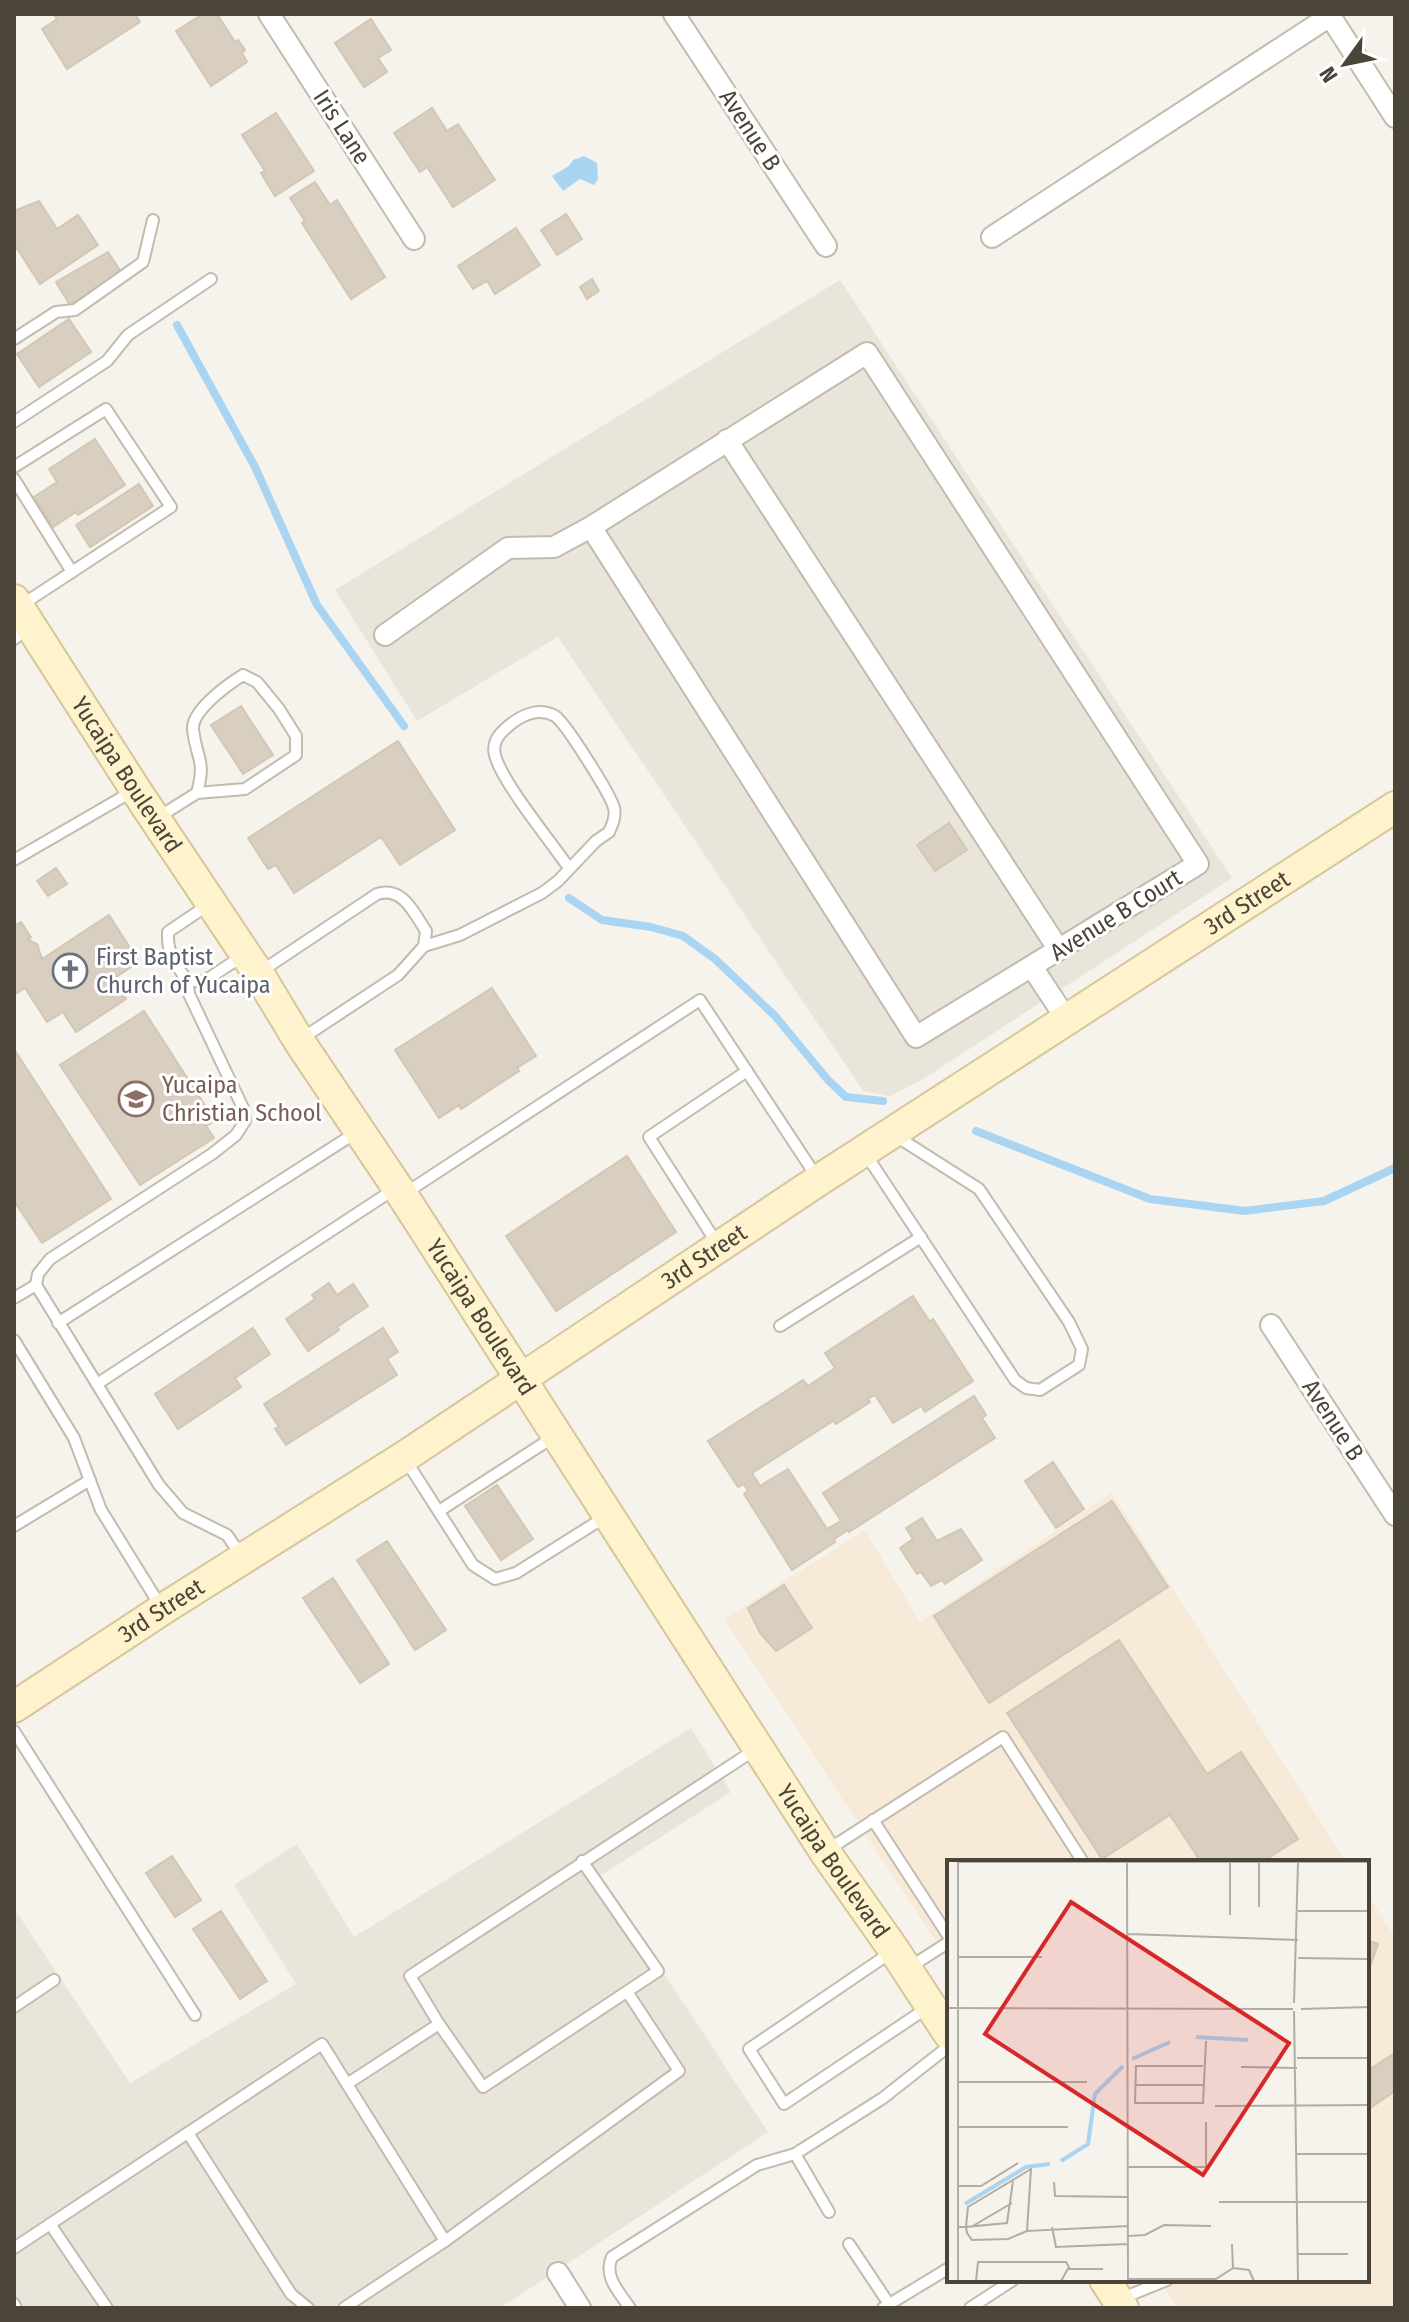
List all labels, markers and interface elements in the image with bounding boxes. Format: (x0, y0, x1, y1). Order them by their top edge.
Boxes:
north arrow (1305, 24, 1385, 104)
text: N (1314, 62, 1344, 88)
street label: Iris Lane (308, 84, 376, 170)
street label: Avenue B (714, 84, 786, 176)
street label: Yucaipa Boulevard (66, 692, 188, 858)
street label: Avenue B Court (1045, 863, 1187, 967)
street label: 3rd Street (1199, 865, 1295, 941)
place label: First Baptist Church of Yucaipa (96, 943, 271, 999)
church icon: First Baptist Church of Yucaipa (51, 952, 89, 990)
place label: Yucaipa Christian School (162, 1071, 322, 1127)
school or university icon: Yucaipa Christian School (117, 1080, 155, 1118)
street label: 3rd Street (656, 1218, 752, 1295)
street label: Yucaipa Boulevard (420, 1234, 542, 1401)
street label: Avenue B (1297, 1374, 1369, 1466)
street label: 3rd Street (113, 1573, 209, 1648)
street label: Yucaipa Boulevard (771, 1779, 895, 1944)
inset map (947, 1860, 1369, 2282)

